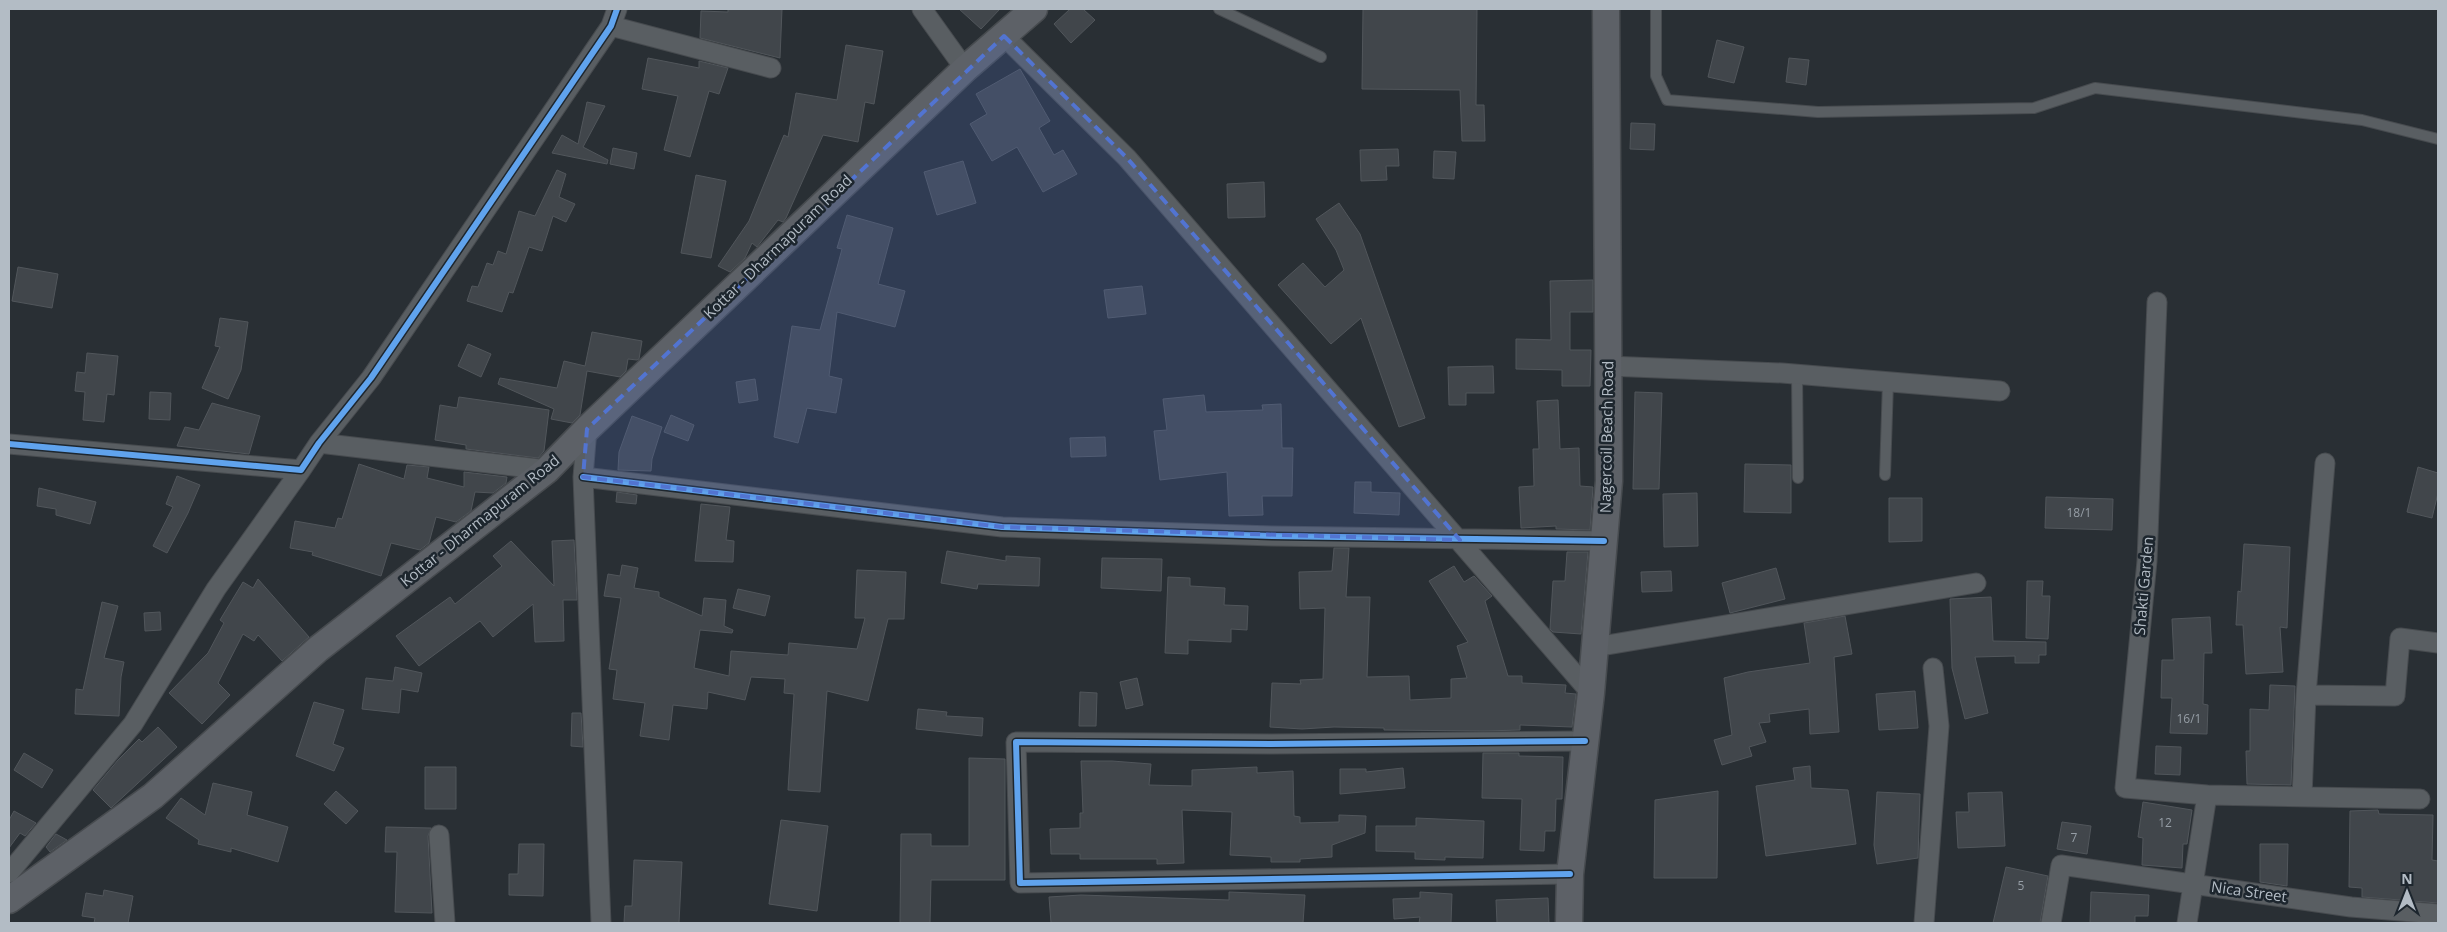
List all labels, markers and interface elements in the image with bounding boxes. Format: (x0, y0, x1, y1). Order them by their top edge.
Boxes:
street label: Kottar - Dharmapuram Road (699, 170, 856, 323)
street label: Nagercoil Beach Road (1595, 361, 1617, 513)
street label: Kottar - Dharmapuram Road (396, 450, 563, 591)
house number: 18/1 (2067, 504, 2091, 521)
street label: Shakti Garden (2129, 536, 2157, 636)
house number: 16/1 (2177, 710, 2201, 727)
house number: 12 (2158, 814, 2172, 831)
house number: 7 (2071, 829, 2078, 846)
north arrow (2382, 867, 2432, 917)
text: N (2401, 869, 2413, 888)
street label: Nica Street (2210, 876, 2288, 906)
house number: 5 (2018, 877, 2025, 894)

